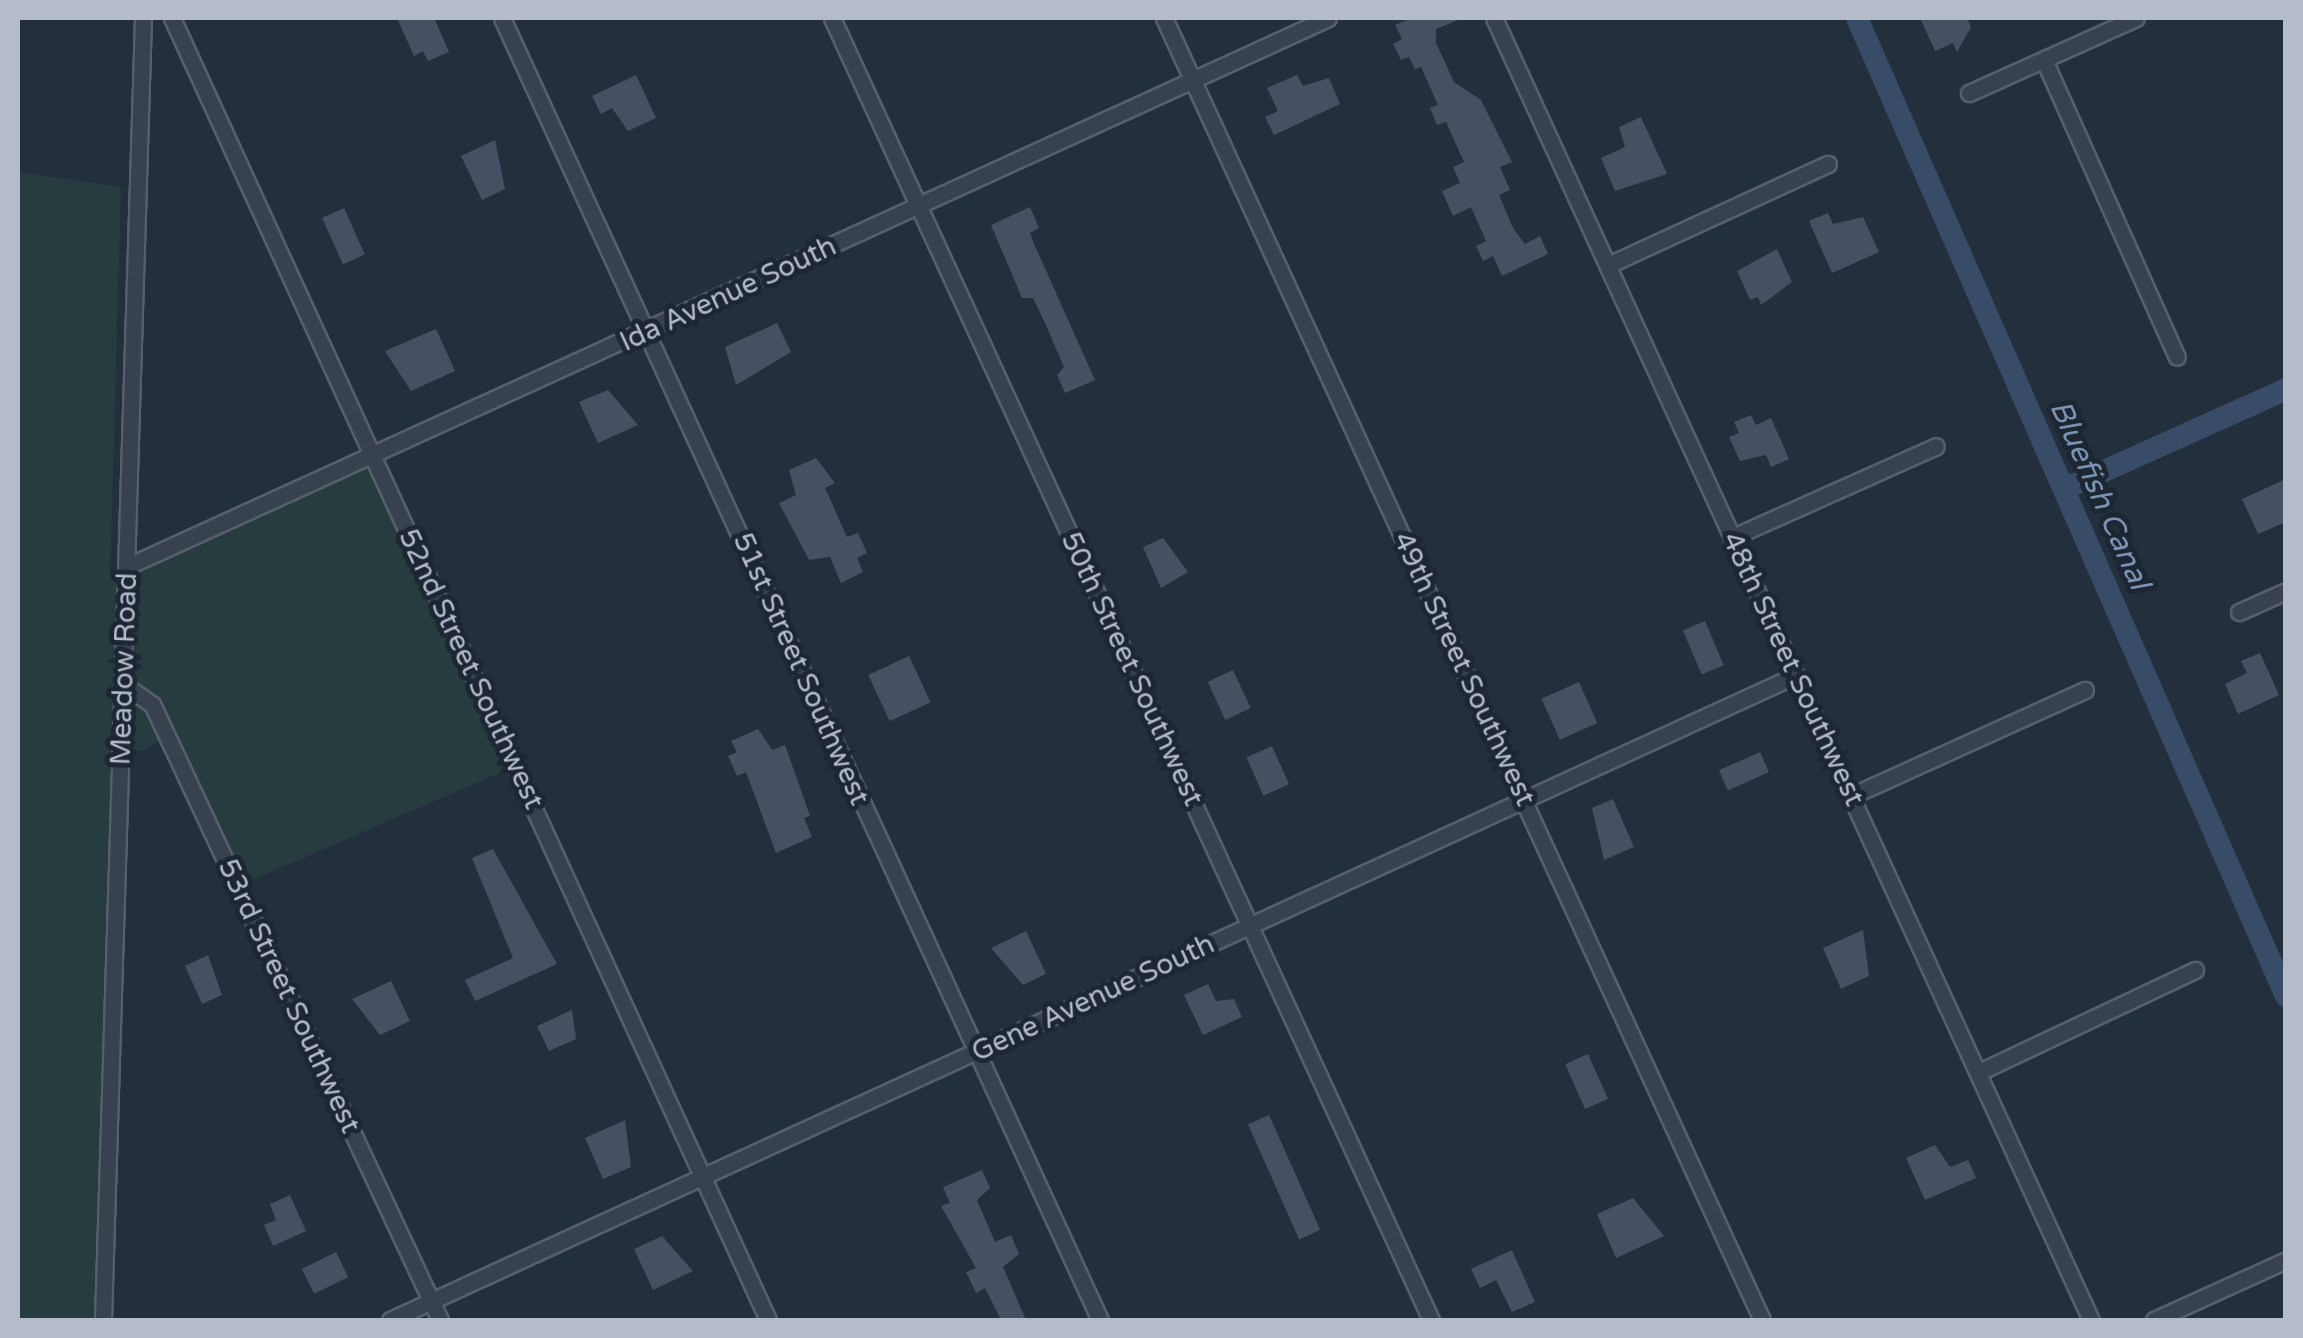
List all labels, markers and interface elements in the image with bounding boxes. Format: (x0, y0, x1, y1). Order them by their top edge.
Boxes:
street label: Ida Avenue South (614, 229, 842, 359)
water label: Bluefish Canal (2041, 395, 2157, 595)
street label: 52nd Street Southwest (391, 524, 551, 814)
street label: 50th Street Southwest (1054, 527, 1210, 811)
street label: 49th Street Southwest (1386, 527, 1542, 811)
street label: 48th Street Southwest (1715, 527, 1871, 811)
street label: 51st Street Southwest (726, 528, 876, 810)
street label: Meadow Road (104, 572, 144, 766)
street label: 53rd Street Southwest (211, 854, 367, 1138)
street label: Gene Avenue South (966, 927, 1220, 1069)

